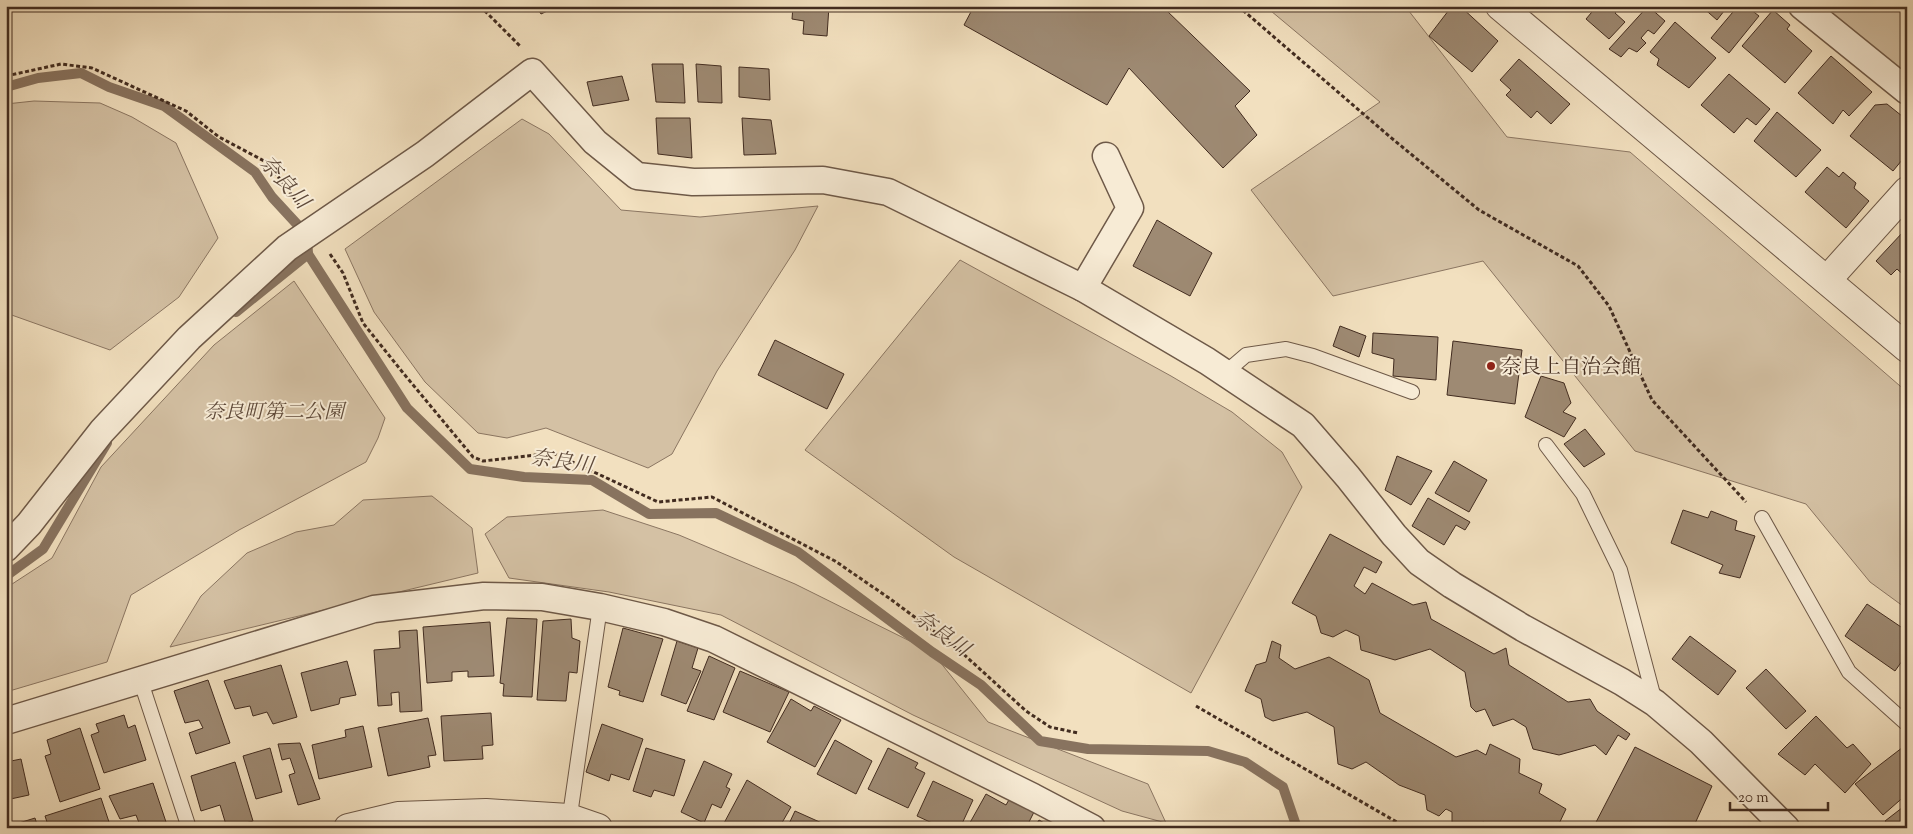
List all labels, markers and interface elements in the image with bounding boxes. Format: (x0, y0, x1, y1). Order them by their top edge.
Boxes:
water label: 奈良川 (251, 150, 317, 218)
place label: 奈良上自治会館 (1501, 354, 1641, 383)
marker: 奈良上自治会館 (1485, 360, 1497, 372)
park label: 奈良町第二公園 (204, 399, 347, 428)
water label: 奈良川 (528, 444, 597, 482)
water label: 奈良川 (907, 604, 977, 666)
scale bar (1730, 779, 1828, 811)
text: 20 m (1738, 788, 1769, 809)

